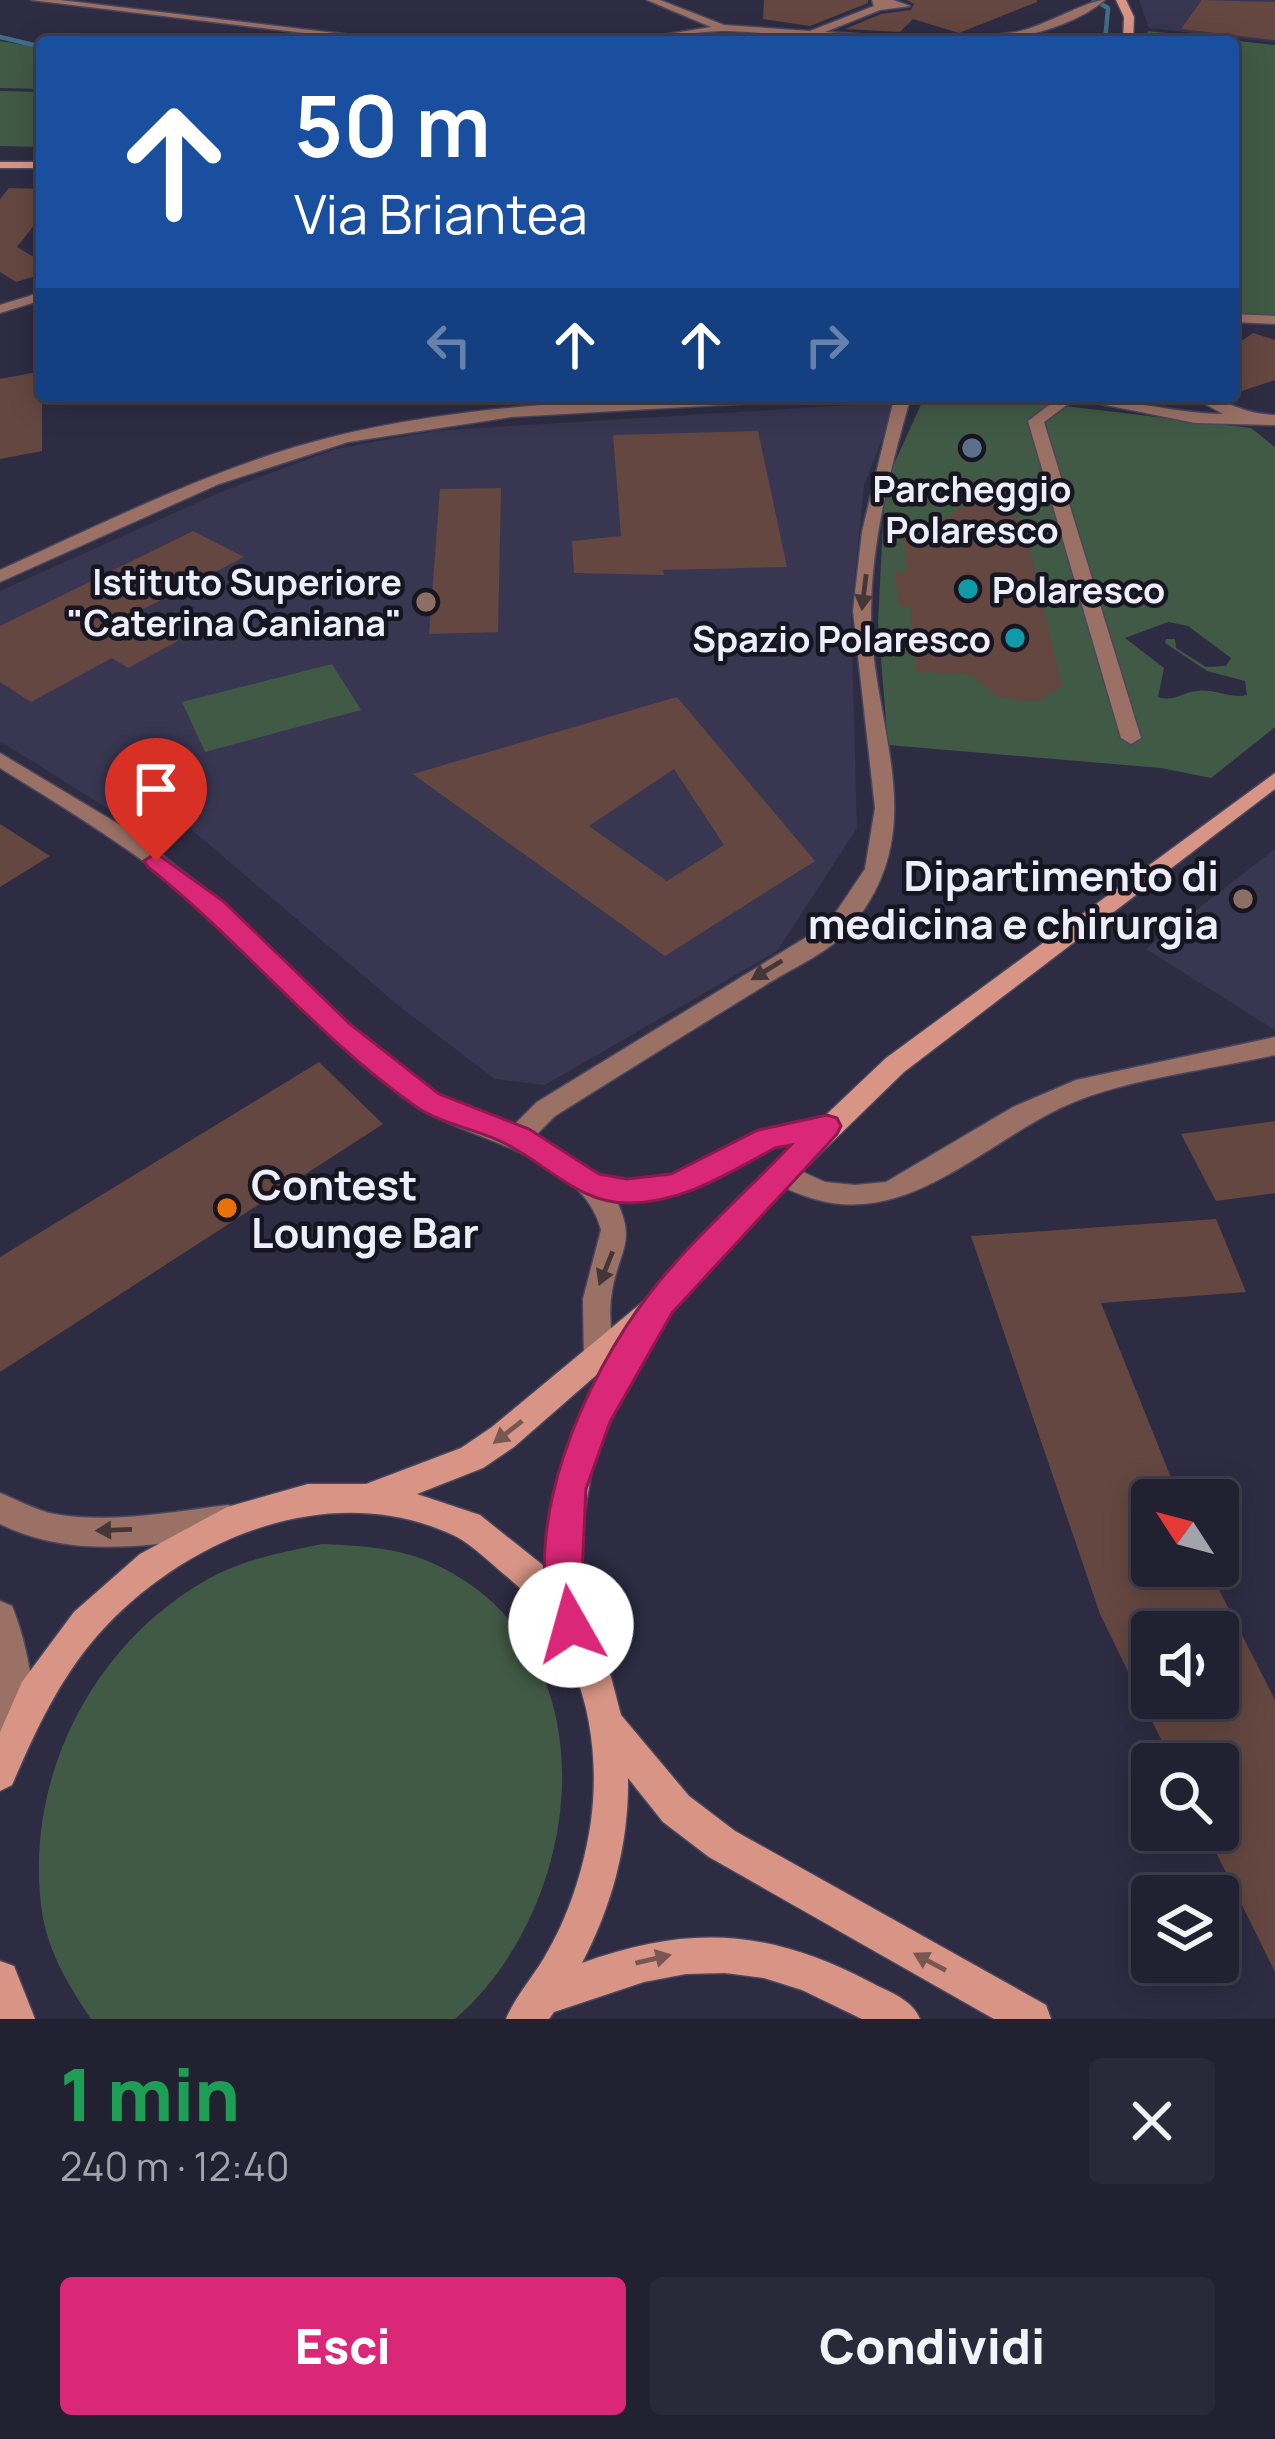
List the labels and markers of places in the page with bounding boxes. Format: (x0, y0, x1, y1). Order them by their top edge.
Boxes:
marker: Parcheggio Polaresco (959, 435, 985, 461)
place label: Parcheggio Polaresco (873, 464, 1071, 554)
place label: Istituto Superiore "Caterina Caniana" (67, 557, 402, 647)
place label: Polaresco (992, 565, 1165, 614)
marker: Polaresco (955, 576, 981, 602)
marker: Istituto Superiore "Caterina Caniana" (413, 589, 439, 615)
place label: Spazio Polaresco (692, 614, 991, 663)
marker: Spazio Polaresco (1002, 625, 1028, 651)
pin (105, 738, 207, 861)
place label: Dipartimento di medicina e chirurgia (808, 846, 1219, 952)
marker: Dipartimento di medicina e chirurgia (1230, 886, 1256, 912)
place label: Contest Lounge Bar (251, 1155, 479, 1261)
marker: Contest Lounge Bar (214, 1195, 240, 1221)

